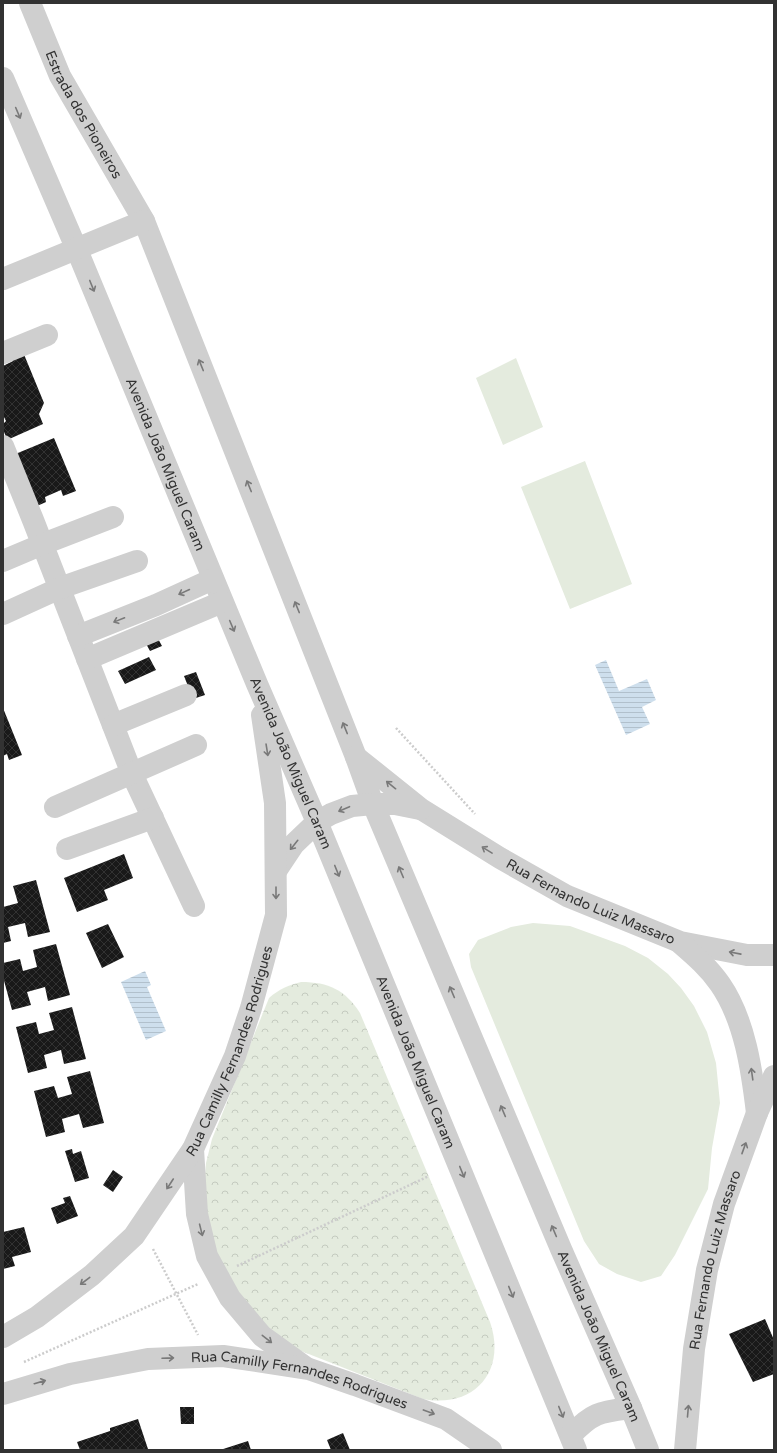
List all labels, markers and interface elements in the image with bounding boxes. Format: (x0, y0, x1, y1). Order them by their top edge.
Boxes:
street label: Estrada dos Pioneiros (42, 48, 126, 182)
one-way arrow (15, 107, 23, 119)
one-way arrow (89, 279, 96, 291)
one-way arrow (197, 360, 205, 372)
street label: Avenida João Miguel Caram (122, 375, 209, 553)
one-way arrow (245, 481, 253, 493)
one-way arrow (179, 589, 191, 596)
one-way arrow (293, 602, 300, 614)
one-way arrow (114, 616, 126, 624)
one-way arrow (229, 619, 237, 631)
street label: Avenida João Miguel Caram (246, 674, 336, 851)
one-way arrow (340, 722, 348, 734)
one-way arrow (263, 743, 271, 756)
one-way arrow (385, 780, 396, 789)
one-way arrow (338, 806, 350, 814)
one-way arrow (290, 839, 299, 850)
one-way arrow (481, 846, 493, 854)
street label: Rua Fernando Luiz Massaro (503, 855, 678, 948)
one-way arrow (334, 864, 341, 876)
one-way arrow (397, 866, 405, 878)
one-way arrow (272, 886, 280, 899)
street label: Rua Camilly Fernandes Rodrigues (182, 944, 276, 1160)
one-way arrow (729, 948, 742, 956)
street label: Avenida João Miguel Caram (373, 973, 459, 1151)
one-way arrow (448, 986, 455, 998)
one-way arrow (748, 1068, 756, 1081)
one-way arrow (499, 1106, 506, 1118)
one-way arrow (741, 1142, 748, 1155)
one-way arrow (458, 1165, 466, 1177)
street label: Rua Fernando Luiz Massaro (686, 1168, 744, 1351)
one-way arrow (166, 1178, 174, 1189)
one-way arrow (197, 1223, 205, 1236)
one-way arrow (549, 1225, 557, 1237)
street label: Avenida João Miguel Caram (554, 1248, 644, 1424)
one-way arrow (79, 1276, 90, 1285)
one-way arrow (508, 1286, 516, 1298)
one-way arrow (261, 1334, 272, 1343)
street label: Rua Camilly Fernandes Rodrigues (190, 1347, 410, 1413)
one-way arrow (161, 1354, 174, 1362)
one-way arrow (34, 1378, 47, 1386)
one-way arrow (685, 1405, 692, 1418)
one-way arrow (558, 1406, 565, 1418)
one-way arrow (423, 1409, 435, 1417)

